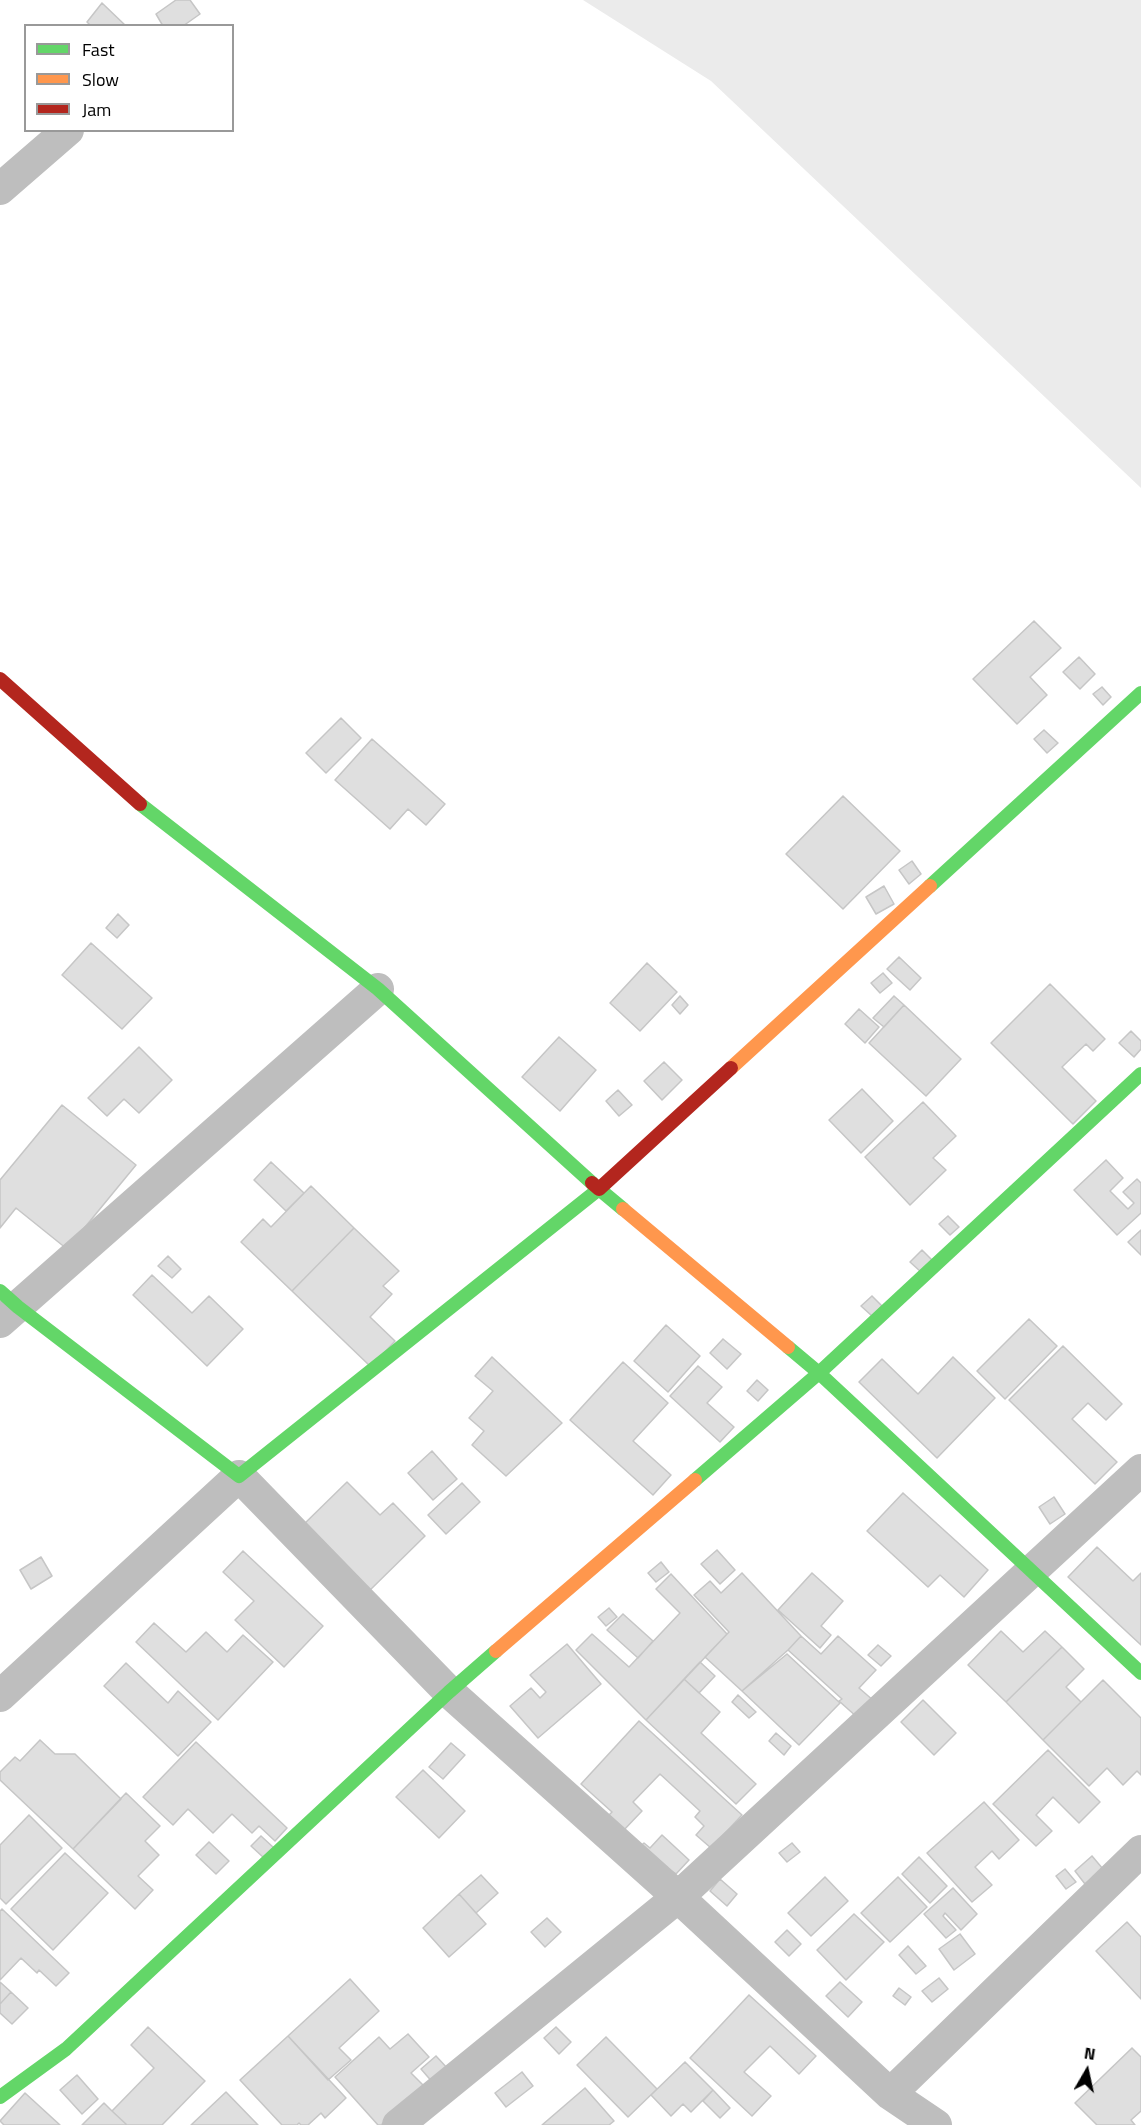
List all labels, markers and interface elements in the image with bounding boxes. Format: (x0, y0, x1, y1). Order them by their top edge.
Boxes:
legend (24, 24, 234, 132)
text: Fast (82, 36, 115, 63)
text: Slow (82, 66, 119, 93)
text: Jam (82, 96, 111, 123)
north arrow (1057, 2041, 1117, 2101)
text: N (1082, 2041, 1097, 2066)

